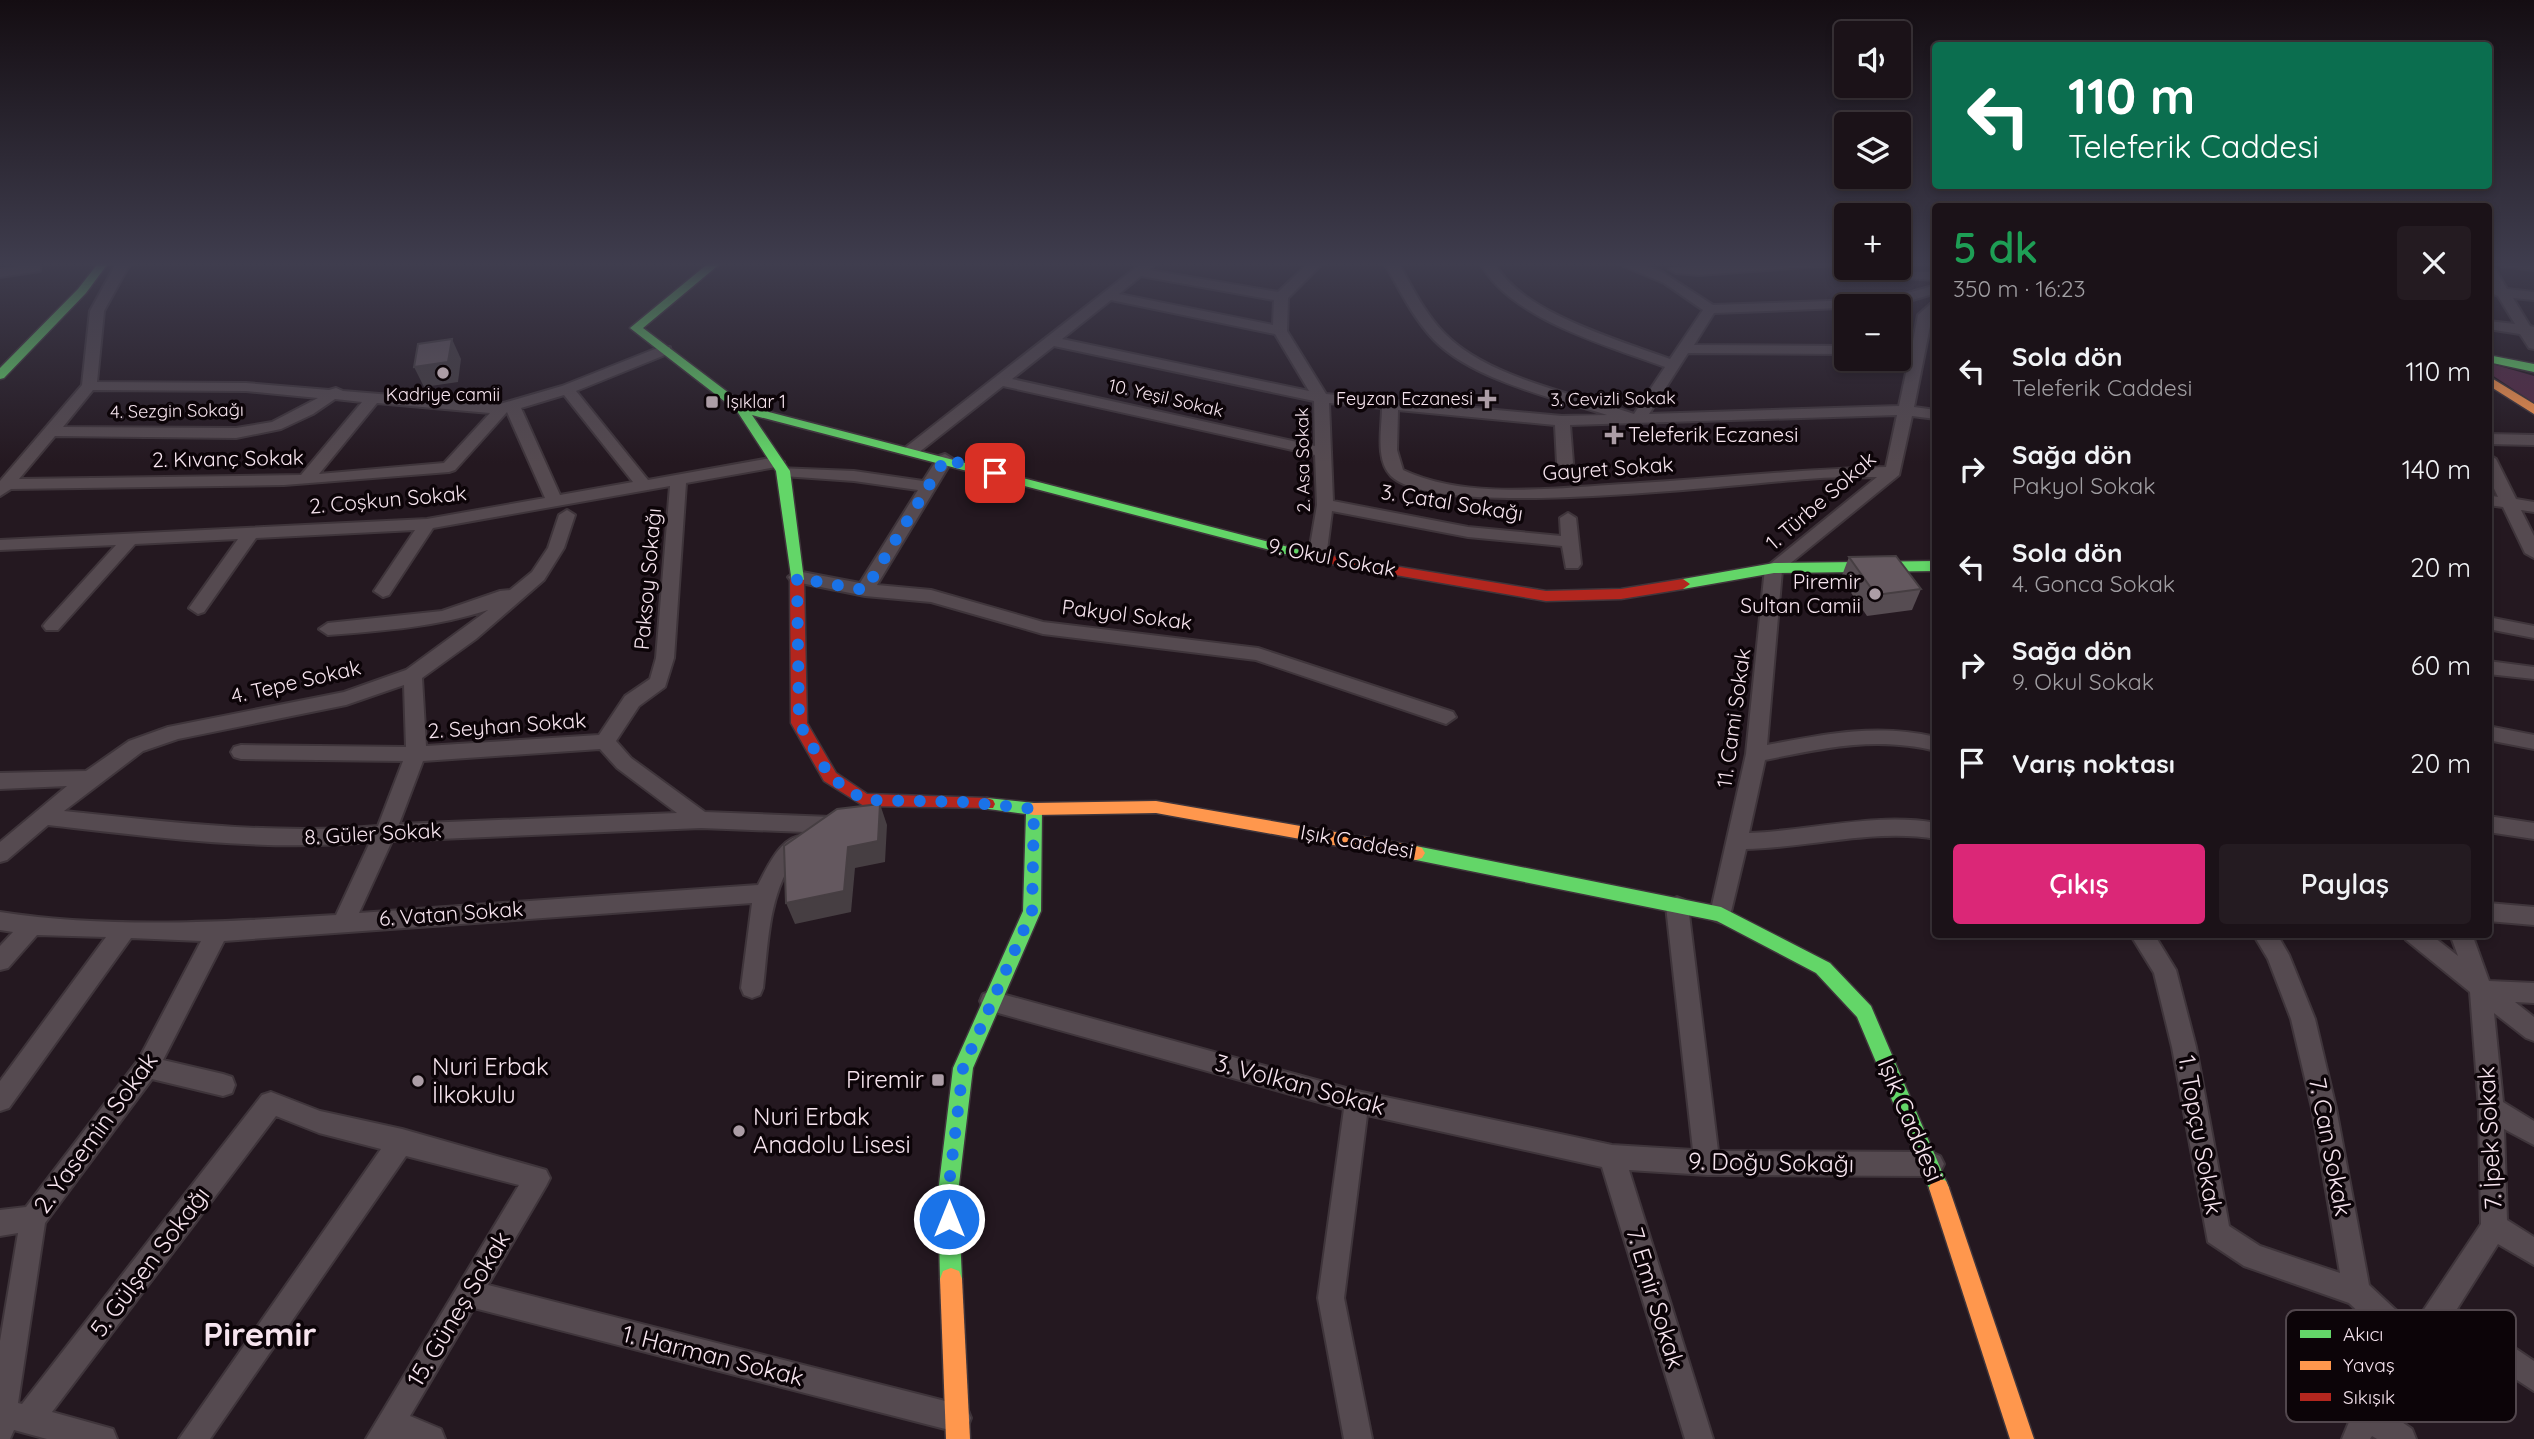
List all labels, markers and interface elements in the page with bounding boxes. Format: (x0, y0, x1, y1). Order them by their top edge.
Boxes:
map controls (1834, 21, 1911, 371)
button: sound (1834, 21, 1911, 98)
text: 110 m (2068, 65, 2195, 126)
icon: left (1953, 70, 2044, 161)
button: layers (1834, 112, 1911, 189)
text: Teleferik Caddesi (2068, 126, 2319, 166)
button: + (1834, 203, 1911, 280)
text: 5 dk (1953, 221, 2038, 274)
button: close (2397, 226, 2471, 300)
text: 350 m · 16:23 (1953, 274, 2086, 303)
button: − (1834, 294, 1911, 371)
text: Sola dön (2012, 340, 2122, 373)
icon: left (1953, 352, 1991, 390)
text: 110 m (2405, 355, 2471, 388)
marker: Kadriye camii (435, 365, 451, 381)
street label: 10. Yeşil Sokak (1106, 373, 1226, 422)
text: Teleferik Caddesi (2012, 373, 2193, 402)
place label: Kadriye camii (386, 383, 500, 406)
street label: 3. Cevizli Sokak (1550, 386, 1676, 411)
place label: Feyzan Eczanesi (1336, 387, 1473, 410)
place label: Işıklar 1 (726, 390, 786, 413)
marker: Feyzan Eczanesi (1479, 391, 1495, 407)
marker: Işıklar 1 (704, 394, 720, 410)
street label: 4. Sezgin Sokağı (110, 398, 244, 423)
street label: 2. Asa Sokak (1290, 407, 1315, 513)
place label: Teleferik Eczanesi (1628, 421, 1799, 447)
marker: Teleferik Eczanesi (1606, 427, 1622, 443)
text: Sağa dön (2012, 438, 2132, 471)
pin (965, 443, 1025, 503)
street label: 2. Kıvanç Sokak (152, 444, 304, 472)
street label: 1. Türbe Sokak (1760, 445, 1881, 555)
street label: Gayret Sokak (1541, 450, 1674, 486)
icon: right (1953, 450, 1991, 488)
text: 140 m (2402, 453, 2471, 486)
icon: arrive (976, 454, 1014, 492)
text: Pakyol Sokak (2012, 471, 2156, 500)
street label: 3. Çatal Sokağı (1379, 478, 1525, 526)
street label: 2. Coşkun Sokak (308, 479, 468, 519)
street label: Paksoy Sokağı (628, 507, 666, 651)
street label: 9. Okul Sokak (1266, 532, 1398, 582)
text: Sola dön (2012, 536, 2122, 569)
icon: left (1953, 548, 1991, 586)
text: 20 m (2410, 551, 2471, 584)
place label: Piremir Sultan Camii (1740, 568, 1861, 618)
text: 4. Gonca Sokak (2012, 569, 2175, 598)
marker: Piremir Sultan Camii (1867, 586, 1883, 602)
street label: Pakyol Sokak (1061, 593, 1194, 635)
text: Sağa dön (2012, 634, 2132, 667)
street label: 11. Cami Sokak (1710, 646, 1756, 789)
icon: right (1953, 646, 1991, 684)
text: 60 m (2411, 649, 2471, 682)
street label: 4. Tepe Sokak (228, 653, 363, 709)
text: 9. Okul Sokak (2012, 667, 2154, 696)
street label: 2. Seyhan Sokak (427, 706, 587, 744)
icon: arrive (1953, 744, 1991, 782)
text: Varış noktası (2012, 747, 2175, 780)
text: 20 m (2410, 747, 2471, 780)
street label: 8. Güler Sokak (304, 816, 442, 850)
street label: Işık Caddesi (1298, 818, 1416, 864)
button: Çıkış (1953, 844, 2205, 924)
button: Paylaş (2219, 844, 2471, 924)
street label: 6. Vatan Sokak (378, 895, 524, 931)
street label: 2. Yasemin Sokak (27, 1046, 164, 1219)
street label: 3. Volkan Sokak (1212, 1047, 1389, 1121)
place label: Nuri Erbak İlkokulu (432, 1051, 549, 1109)
street label: Işık Caddesi (1872, 1053, 1950, 1186)
street label: 1. Topçu Sokak (2172, 1053, 2230, 1217)
place label: Piremir (846, 1064, 924, 1094)
street label: 7. İpek Sokak (2470, 1066, 2508, 1210)
marker: Piremir (930, 1072, 946, 1088)
marker: Nuri Erbak İlkokulu (410, 1073, 426, 1089)
street label: 7. Can Sokak (2303, 1075, 2359, 1219)
place label: Nuri Erbak Anadolu Lisesi (753, 1101, 911, 1159)
marker: Nuri Erbak Anadolu Lisesi (731, 1123, 747, 1139)
street label: 9. Doğu Sokağı (1688, 1146, 1854, 1178)
street label: 5. Gülşen Sokağı (83, 1181, 215, 1342)
position arrow (912, 1182, 986, 1256)
street label: 7. Emir Sokak (1620, 1223, 1692, 1372)
street label: 15. Güneş Sokak (400, 1225, 516, 1392)
legend (2286, 1310, 2516, 1422)
district label: Piremir (203, 1313, 317, 1354)
street label: 1. Harman Sokak (619, 1318, 807, 1392)
text: Akıcı (2343, 1322, 2383, 1346)
text: Yavaş (2343, 1353, 2395, 1377)
text: Sıkışık (2343, 1385, 2395, 1409)

